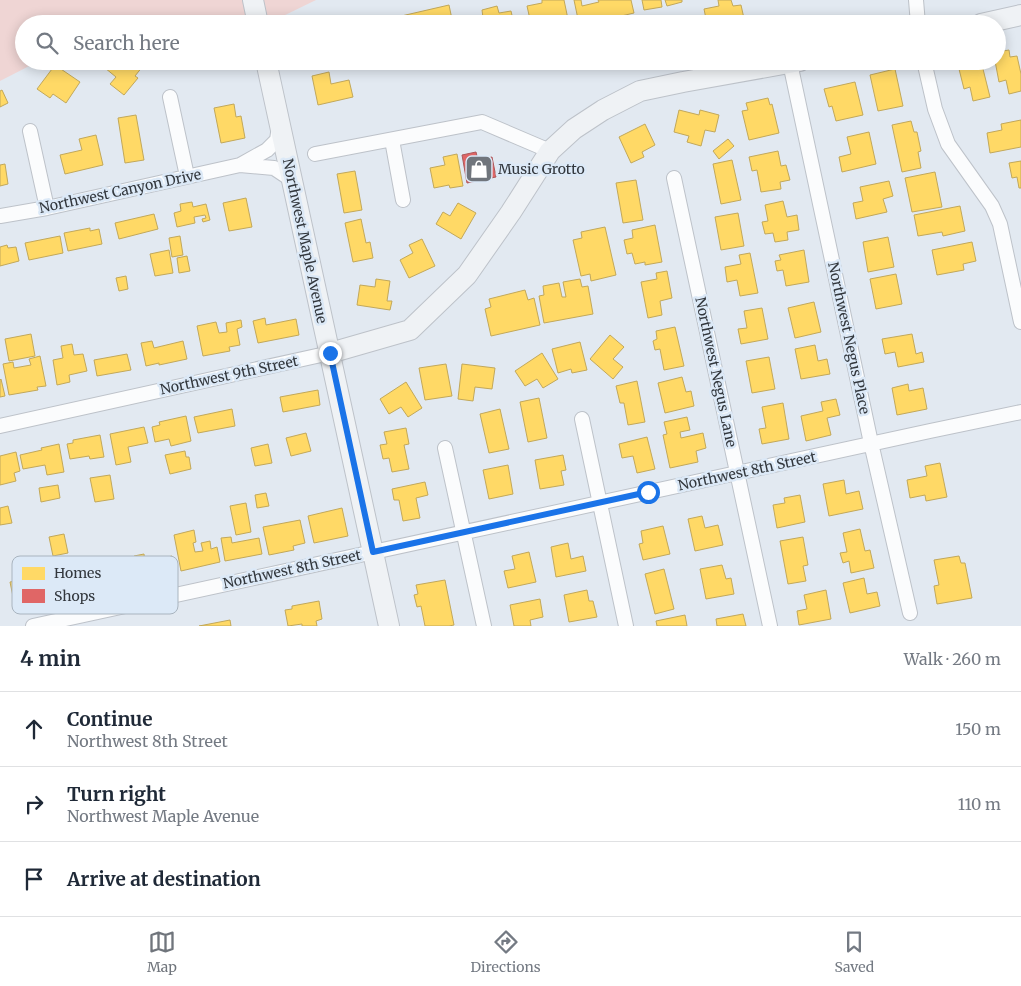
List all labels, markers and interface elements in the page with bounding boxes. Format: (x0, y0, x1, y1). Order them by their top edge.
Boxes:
search box (15, 15, 1006, 70)
icon: search (33, 29, 61, 57)
text: Search here (73, 31, 180, 55)
shop icon: Music Grotto (464, 154, 494, 184)
street label: Northwest Maple Avenue (279, 157, 331, 325)
place label: Music Grotto (498, 160, 585, 178)
street label: Northwest Canyon Drive (37, 165, 203, 217)
street label: Northwest Negus Place (824, 260, 874, 416)
street label: Northwest Negus Lane (691, 295, 741, 449)
route end (319, 342, 342, 365)
street label: Northwest 9th Street (158, 351, 300, 398)
street label: Northwest 8th Street (676, 447, 818, 494)
route start (637, 481, 660, 504)
street label: Northwest 8th Street (221, 545, 363, 592)
legend (12, 556, 178, 614)
text: Homes (54, 564, 101, 582)
text: Shops (54, 587, 95, 605)
text: 4 min (20, 645, 81, 672)
text: Walk · 260 m (904, 649, 1001, 669)
text: Continue (67, 707, 153, 731)
icon: ahead (20, 715, 48, 743)
text: 150 m (955, 719, 1001, 739)
text: Northwest 8th Street (67, 731, 228, 751)
text: Turn right (67, 782, 166, 806)
icon: right (20, 790, 48, 818)
text: 110 m (958, 794, 1001, 814)
text: Northwest Maple Avenue (67, 806, 259, 826)
icon: arrive (20, 865, 48, 893)
text: Arrive at destination (67, 867, 261, 891)
tab: Map (147, 928, 177, 976)
tab: Directions (471, 928, 541, 976)
tab: Saved (834, 928, 874, 976)

